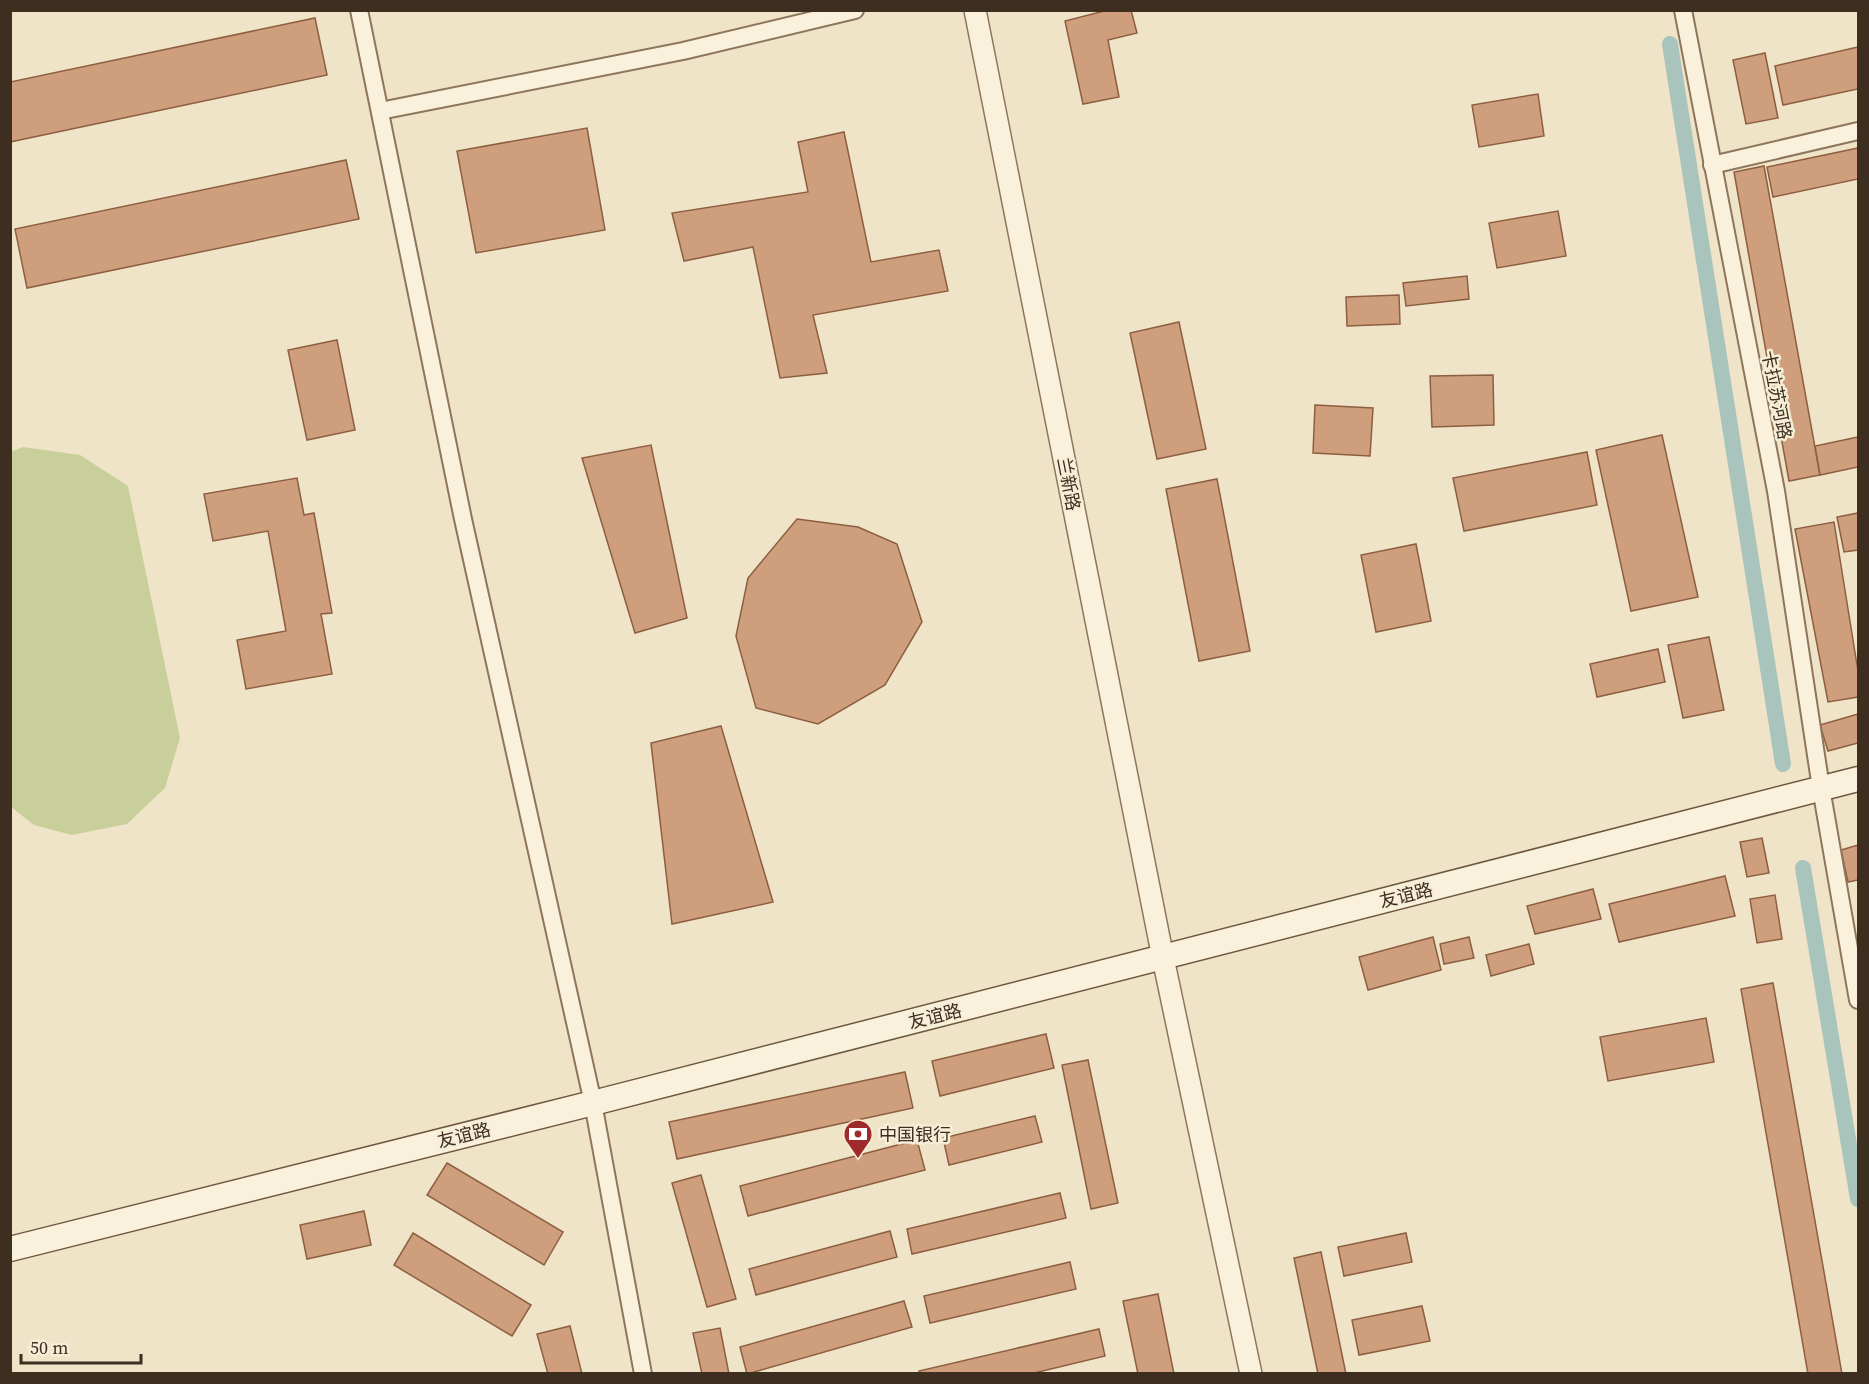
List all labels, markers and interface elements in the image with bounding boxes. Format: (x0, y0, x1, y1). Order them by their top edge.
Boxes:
street label: 卡拉苏河路 (1756, 348, 1798, 442)
street label: 兰新路 (1052, 455, 1086, 513)
street label: 友谊路 (1377, 876, 1435, 914)
street label: 友谊路 (906, 997, 964, 1035)
street label: 友谊路 (435, 1116, 493, 1154)
bank icon: 中国银行 (842, 1118, 874, 1160)
place label: 中国银行 (879, 1122, 951, 1147)
scale bar (21, 1327, 141, 1365)
text: 50 m (30, 1335, 68, 1360)

